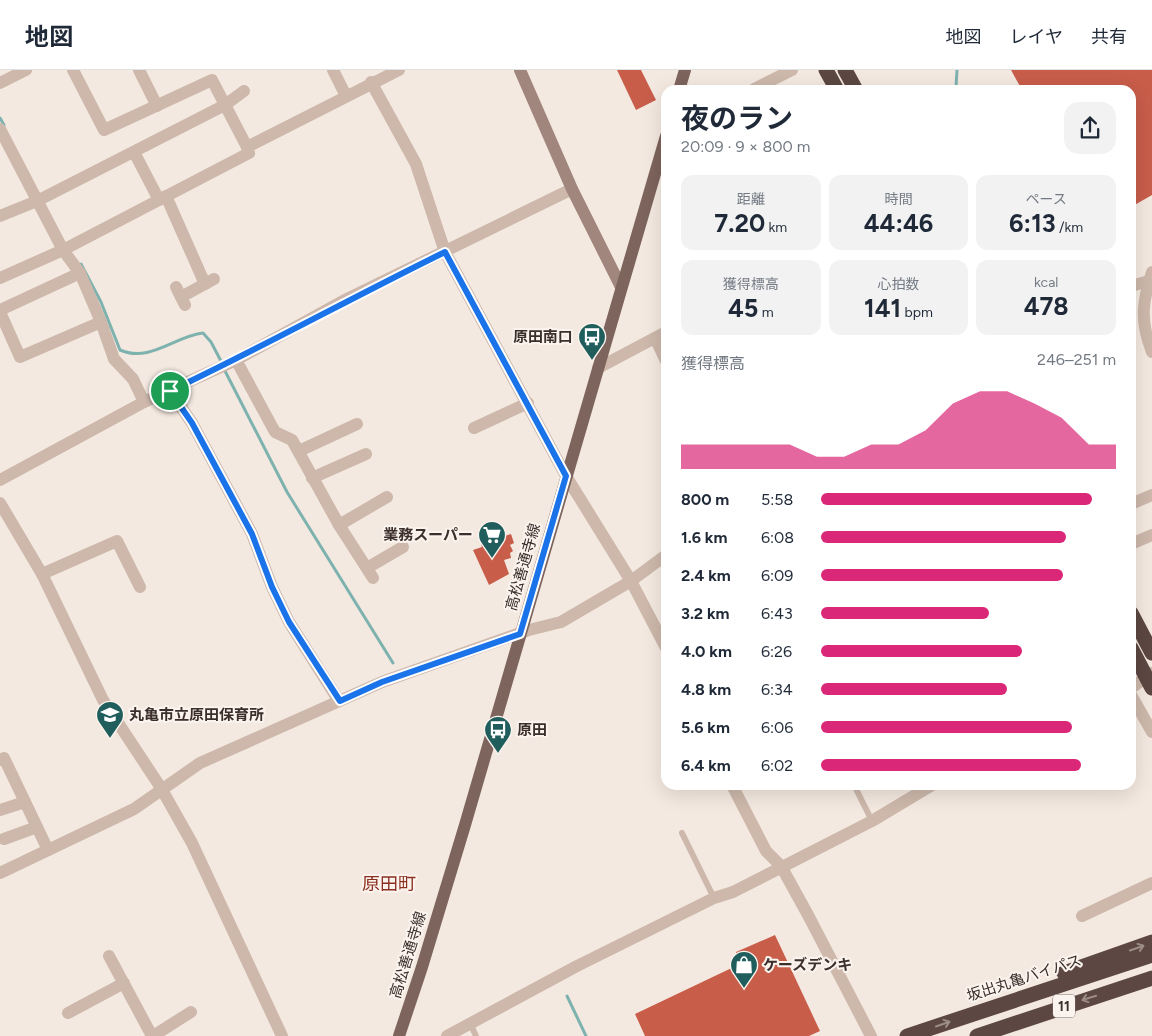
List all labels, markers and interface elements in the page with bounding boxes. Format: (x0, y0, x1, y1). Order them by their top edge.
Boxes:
text: 地図 (25, 22, 73, 51)
text: 地図 (946, 26, 982, 48)
text: レイヤ (1010, 26, 1063, 48)
text: 共有 (1091, 26, 1127, 48)
text: 夜のラン (681, 101, 793, 135)
button: share (1064, 102, 1116, 154)
text: 20:09 · 9 × 800 m (681, 137, 810, 156)
text: 距離 (737, 191, 765, 208)
text: 時間 (884, 191, 912, 208)
text: ペース (1026, 191, 1067, 208)
text: 7.20 (714, 208, 765, 238)
text: 44:46 (864, 208, 933, 238)
text: 6:13 (1009, 208, 1056, 238)
text: km (765, 219, 787, 236)
text: /km (1056, 219, 1083, 236)
text: kcal (1034, 274, 1058, 291)
text: 獲得標高 (723, 276, 779, 293)
text: 心拍数 (877, 276, 919, 293)
text: 478 (1024, 291, 1069, 321)
text: 45 (728, 293, 758, 323)
text: 141 (864, 293, 901, 323)
text: m (758, 304, 774, 321)
text: bpm (901, 304, 933, 321)
bus stop icon: 原田南口 (577, 322, 607, 361)
place label: 原田南口 (513, 328, 573, 346)
text: 246–251 m (1037, 350, 1116, 369)
text: 獲得標高 (681, 354, 745, 373)
pin (149, 370, 191, 412)
icon: arrive (156, 377, 184, 405)
text: 800 m (681, 490, 729, 509)
text: 5:58 (761, 490, 793, 509)
supermarket icon: 業務スーパー (477, 520, 507, 559)
street label: 高松善通寺線 (502, 521, 544, 613)
place label: 業務スーパー (383, 526, 473, 544)
text: 1.6 km (681, 528, 727, 547)
text: 6:08 (761, 528, 794, 547)
text: 2.4 km (681, 566, 731, 585)
text: 6:09 (761, 566, 793, 585)
text: 3.2 km (681, 604, 730, 623)
text: 6:43 (761, 604, 793, 623)
text: 4.0 km (681, 642, 732, 661)
text: 6:26 (761, 642, 792, 661)
text: 4.8 km (681, 680, 731, 699)
text: 6:34 (761, 680, 793, 699)
school or university icon: 丸亀市立原田保育所 (95, 700, 125, 739)
place label: 丸亀市立原田保育所 (129, 706, 264, 724)
bus stop icon: 原田 (483, 715, 513, 754)
text: 5.6 km (681, 718, 730, 737)
text: 6:06 (761, 718, 793, 737)
place label: 原田 (517, 721, 547, 739)
text: 6.4 km (681, 756, 731, 775)
text: 6:02 (761, 756, 793, 775)
district label: 原田町 (362, 873, 416, 895)
street label: 高松善通寺線 (386, 909, 430, 1001)
one-way arrow (1128, 943, 1144, 952)
shop icon: ケーズデンキ (729, 950, 759, 989)
street label: 坂出丸亀バイパス (964, 951, 1084, 1005)
place label: ケーズデンキ (763, 956, 852, 974)
one-way arrow (1081, 993, 1097, 1003)
road number: 11 (1053, 994, 1075, 1018)
one-way arrow (934, 1019, 950, 1028)

